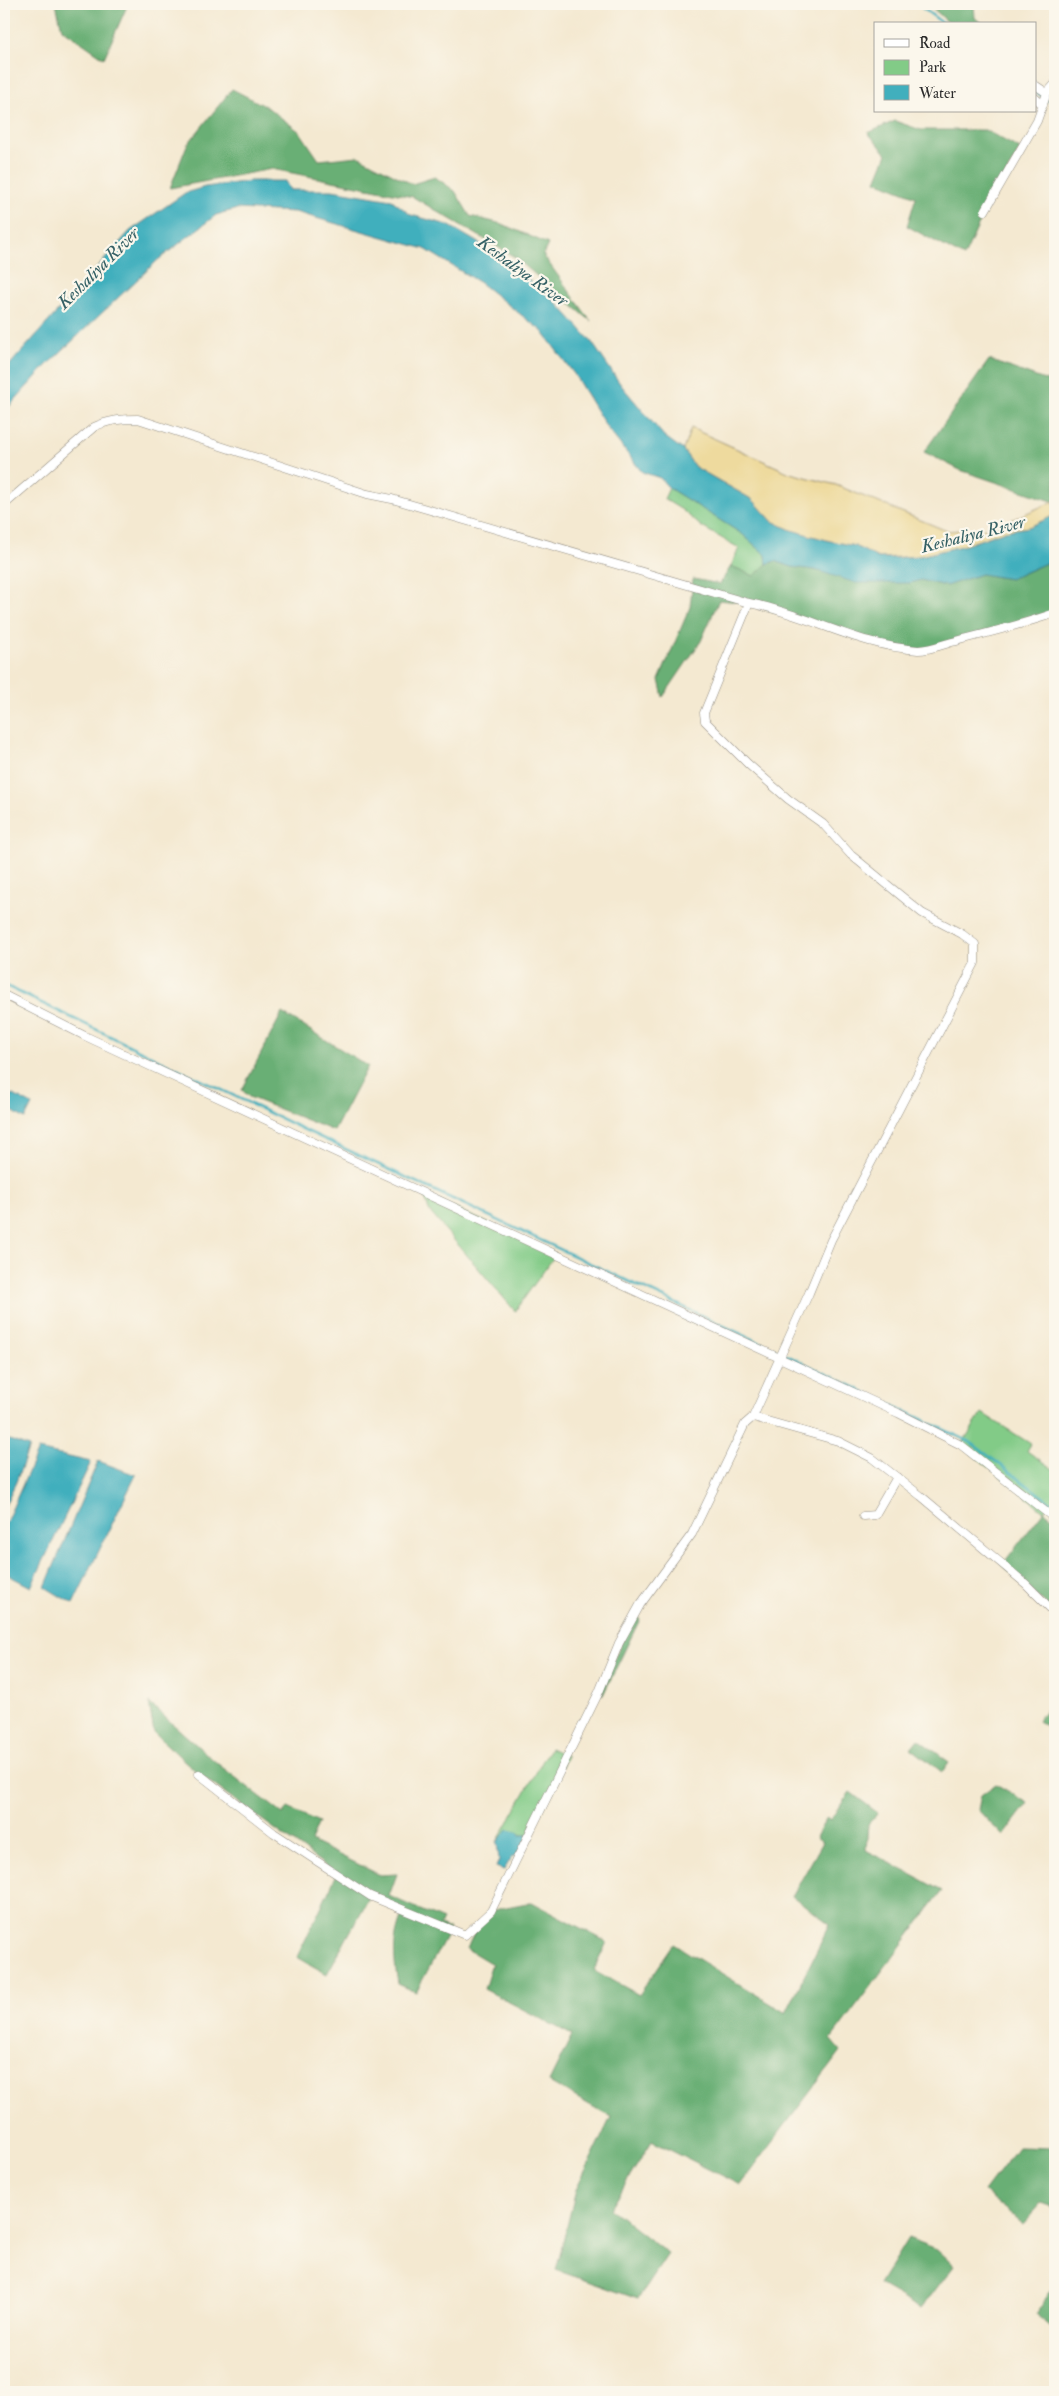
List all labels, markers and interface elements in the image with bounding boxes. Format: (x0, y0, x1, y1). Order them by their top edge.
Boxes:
legend (874, 22, 1036, 112)
text: Road (919, 34, 951, 53)
text: Park (919, 58, 946, 77)
text: Water (918, 84, 956, 103)
water label: Keshaliya River (52, 222, 145, 315)
water label: Keshaliya River (472, 230, 574, 313)
water label: Keshaliya River (918, 510, 1029, 559)

